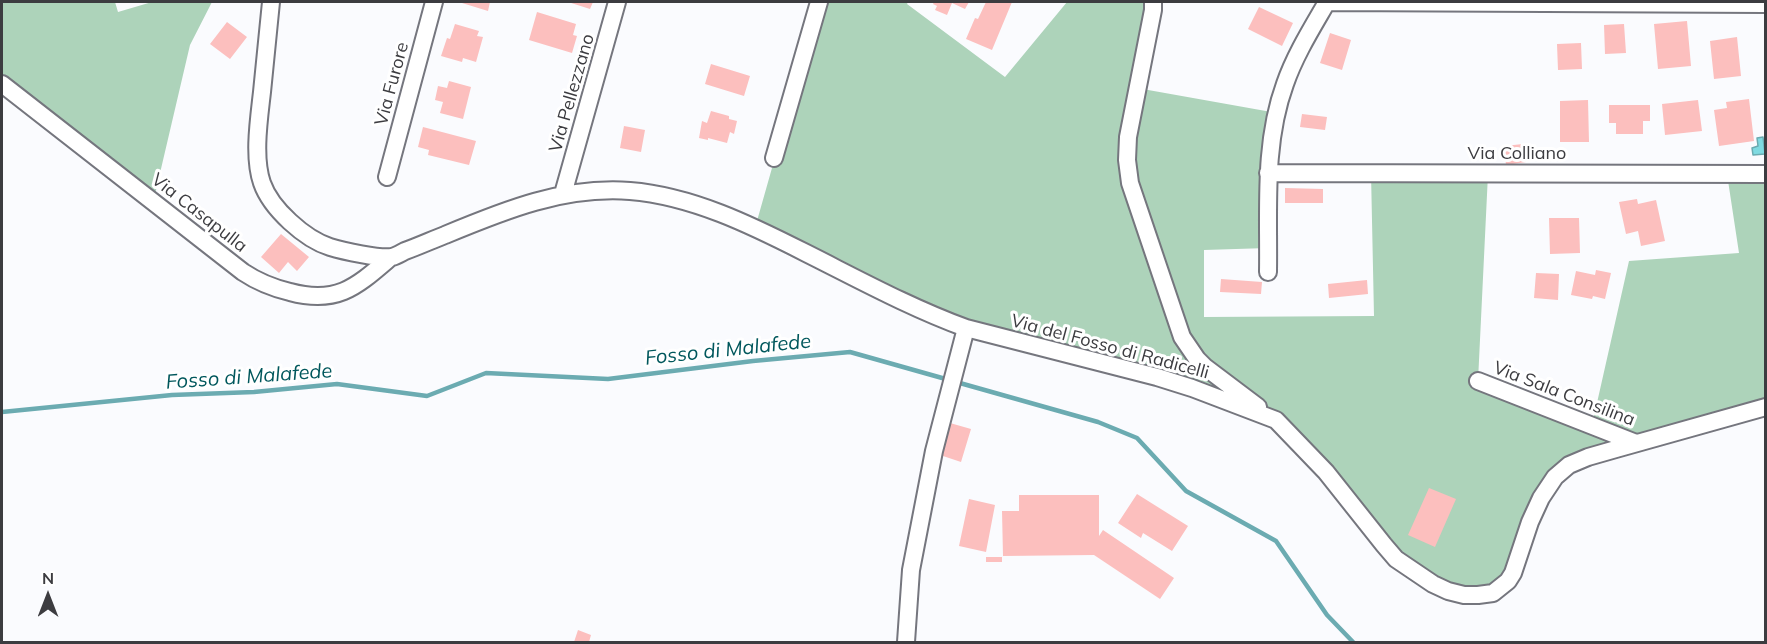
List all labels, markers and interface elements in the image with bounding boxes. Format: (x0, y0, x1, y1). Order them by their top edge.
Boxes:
street label: Via Pellezzano (545, 31, 599, 155)
street label: Via Furore (370, 40, 414, 128)
street label: Via Colliano (1468, 143, 1566, 165)
street label: Via Casapulla (147, 169, 251, 257)
street label: Via del Fosso di Radicelli (1009, 310, 1211, 384)
water label: Fosso di Malafede (644, 329, 812, 371)
street label: Via Sala Consilina (1490, 357, 1638, 431)
water label: Fosso di Malafede (165, 359, 333, 395)
north arrow (18, 566, 78, 626)
text: N (42, 568, 54, 588)

